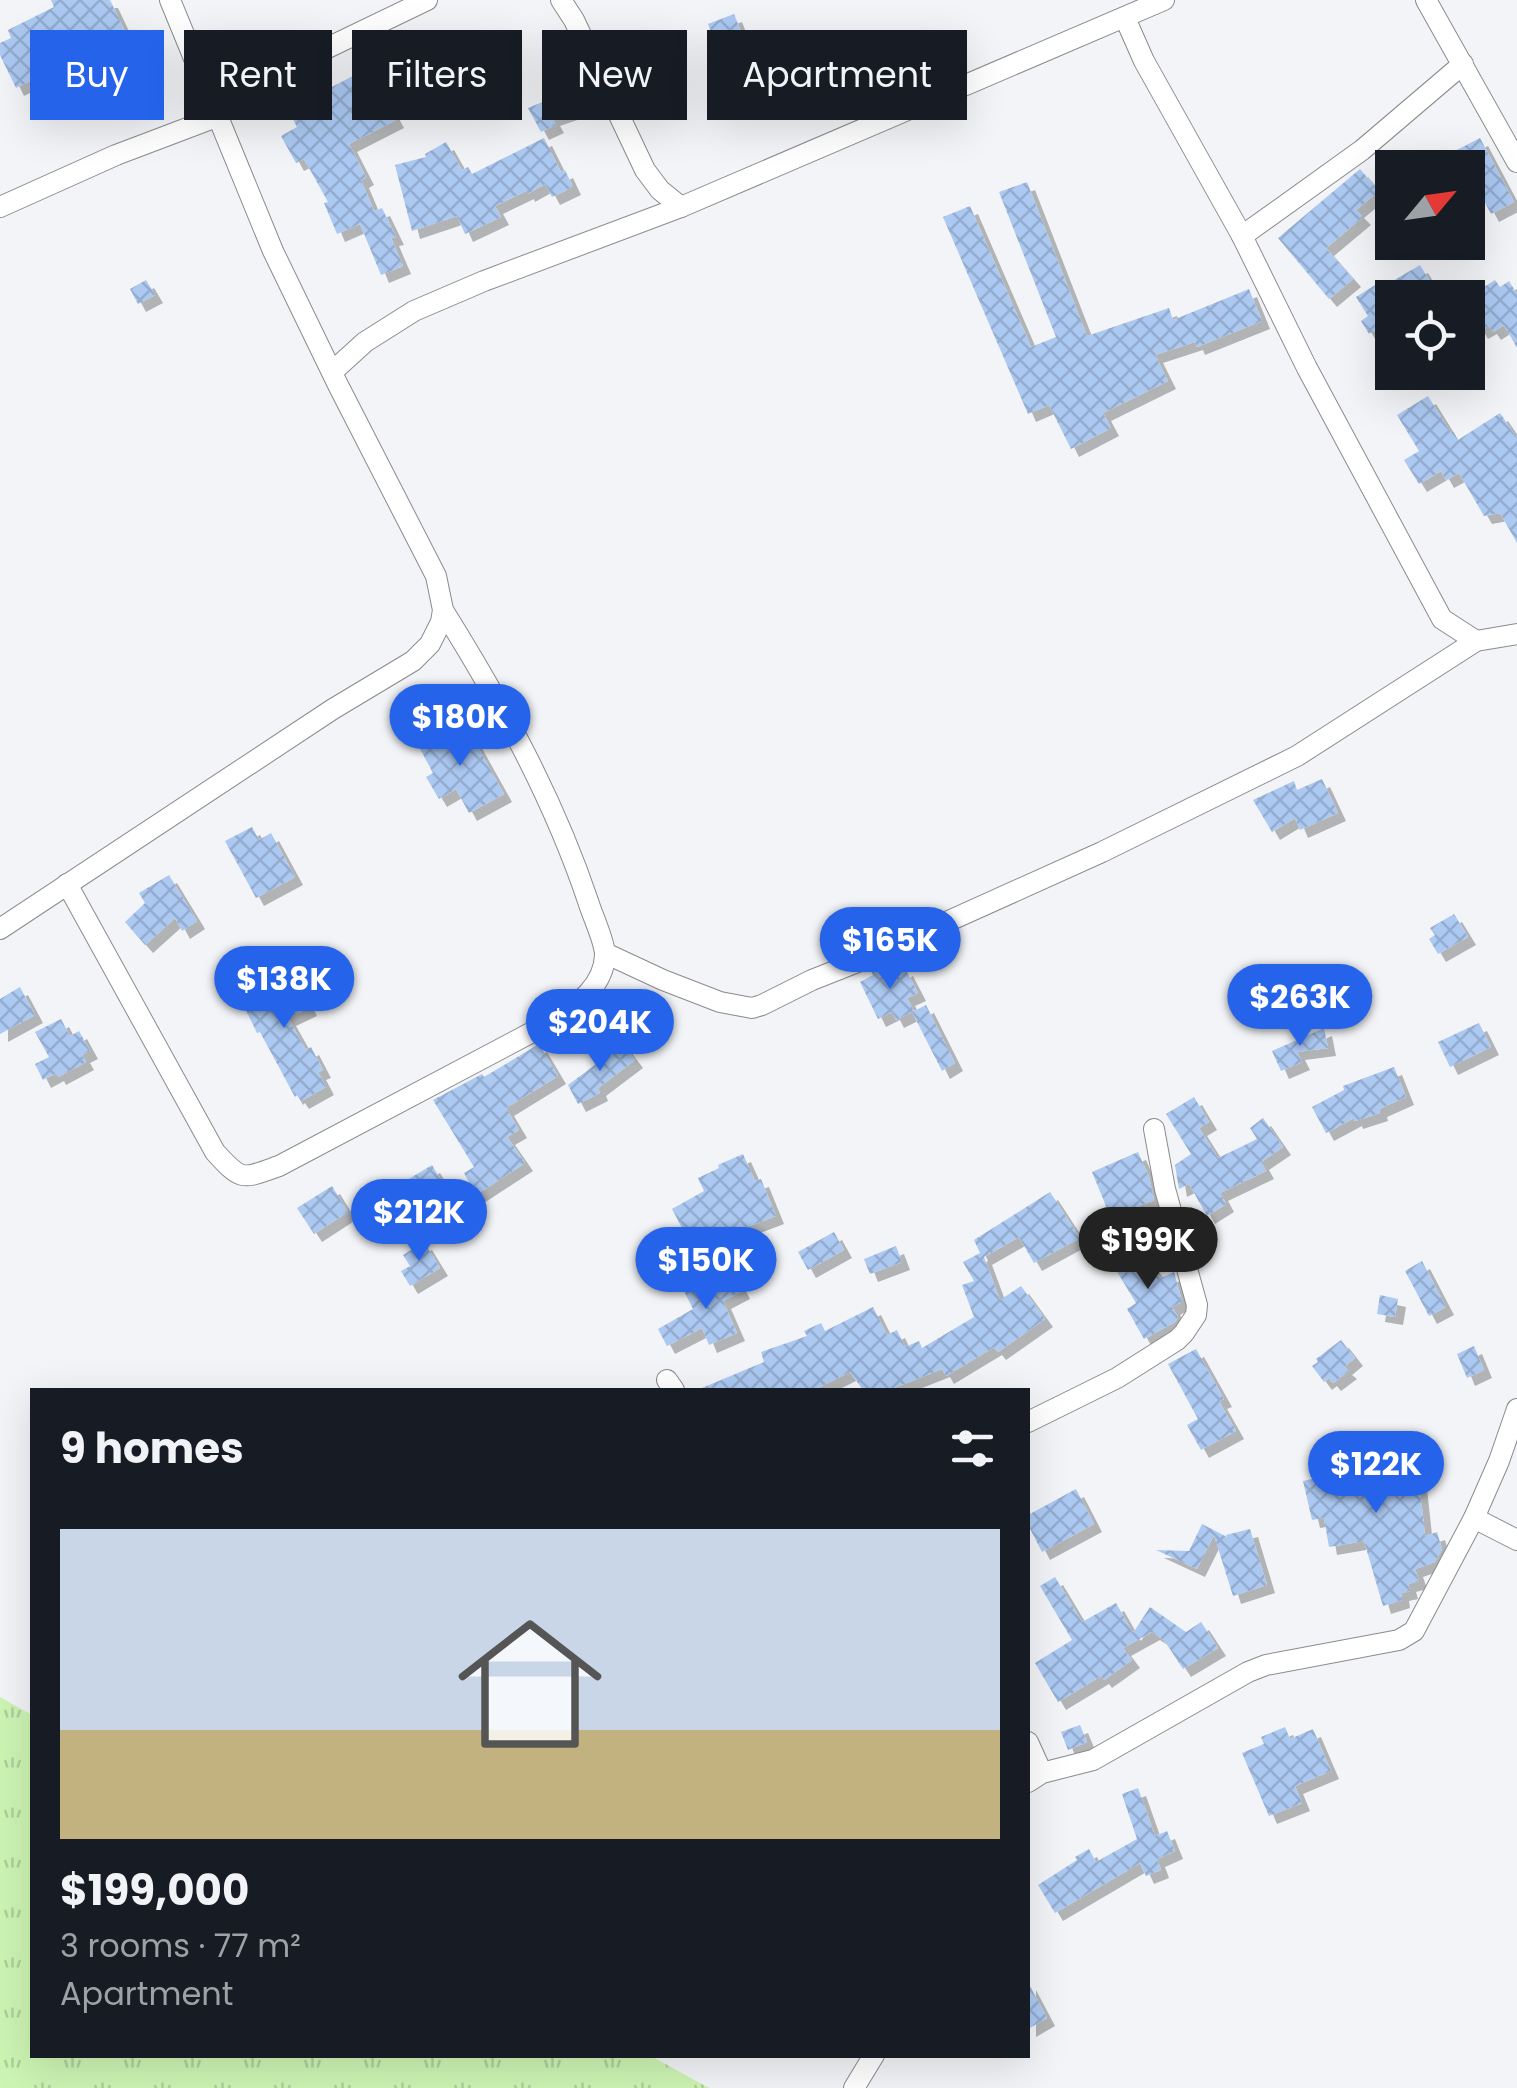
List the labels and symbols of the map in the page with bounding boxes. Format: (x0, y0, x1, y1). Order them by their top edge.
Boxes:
north arrow (1375, 150, 1485, 260)
pin: $180K (390, 684, 530, 769)
pin: $165K (820, 907, 960, 992)
pin: $138K (214, 946, 354, 1031)
pin: $263K (1230, 964, 1370, 1049)
pin: $204K (530, 989, 670, 1074)
pin: $212K (349, 1179, 489, 1264)
pin: $199K (1078, 1207, 1218, 1292)
pin: $150K (636, 1227, 776, 1312)
pin: $122K (1306, 1431, 1446, 1516)

